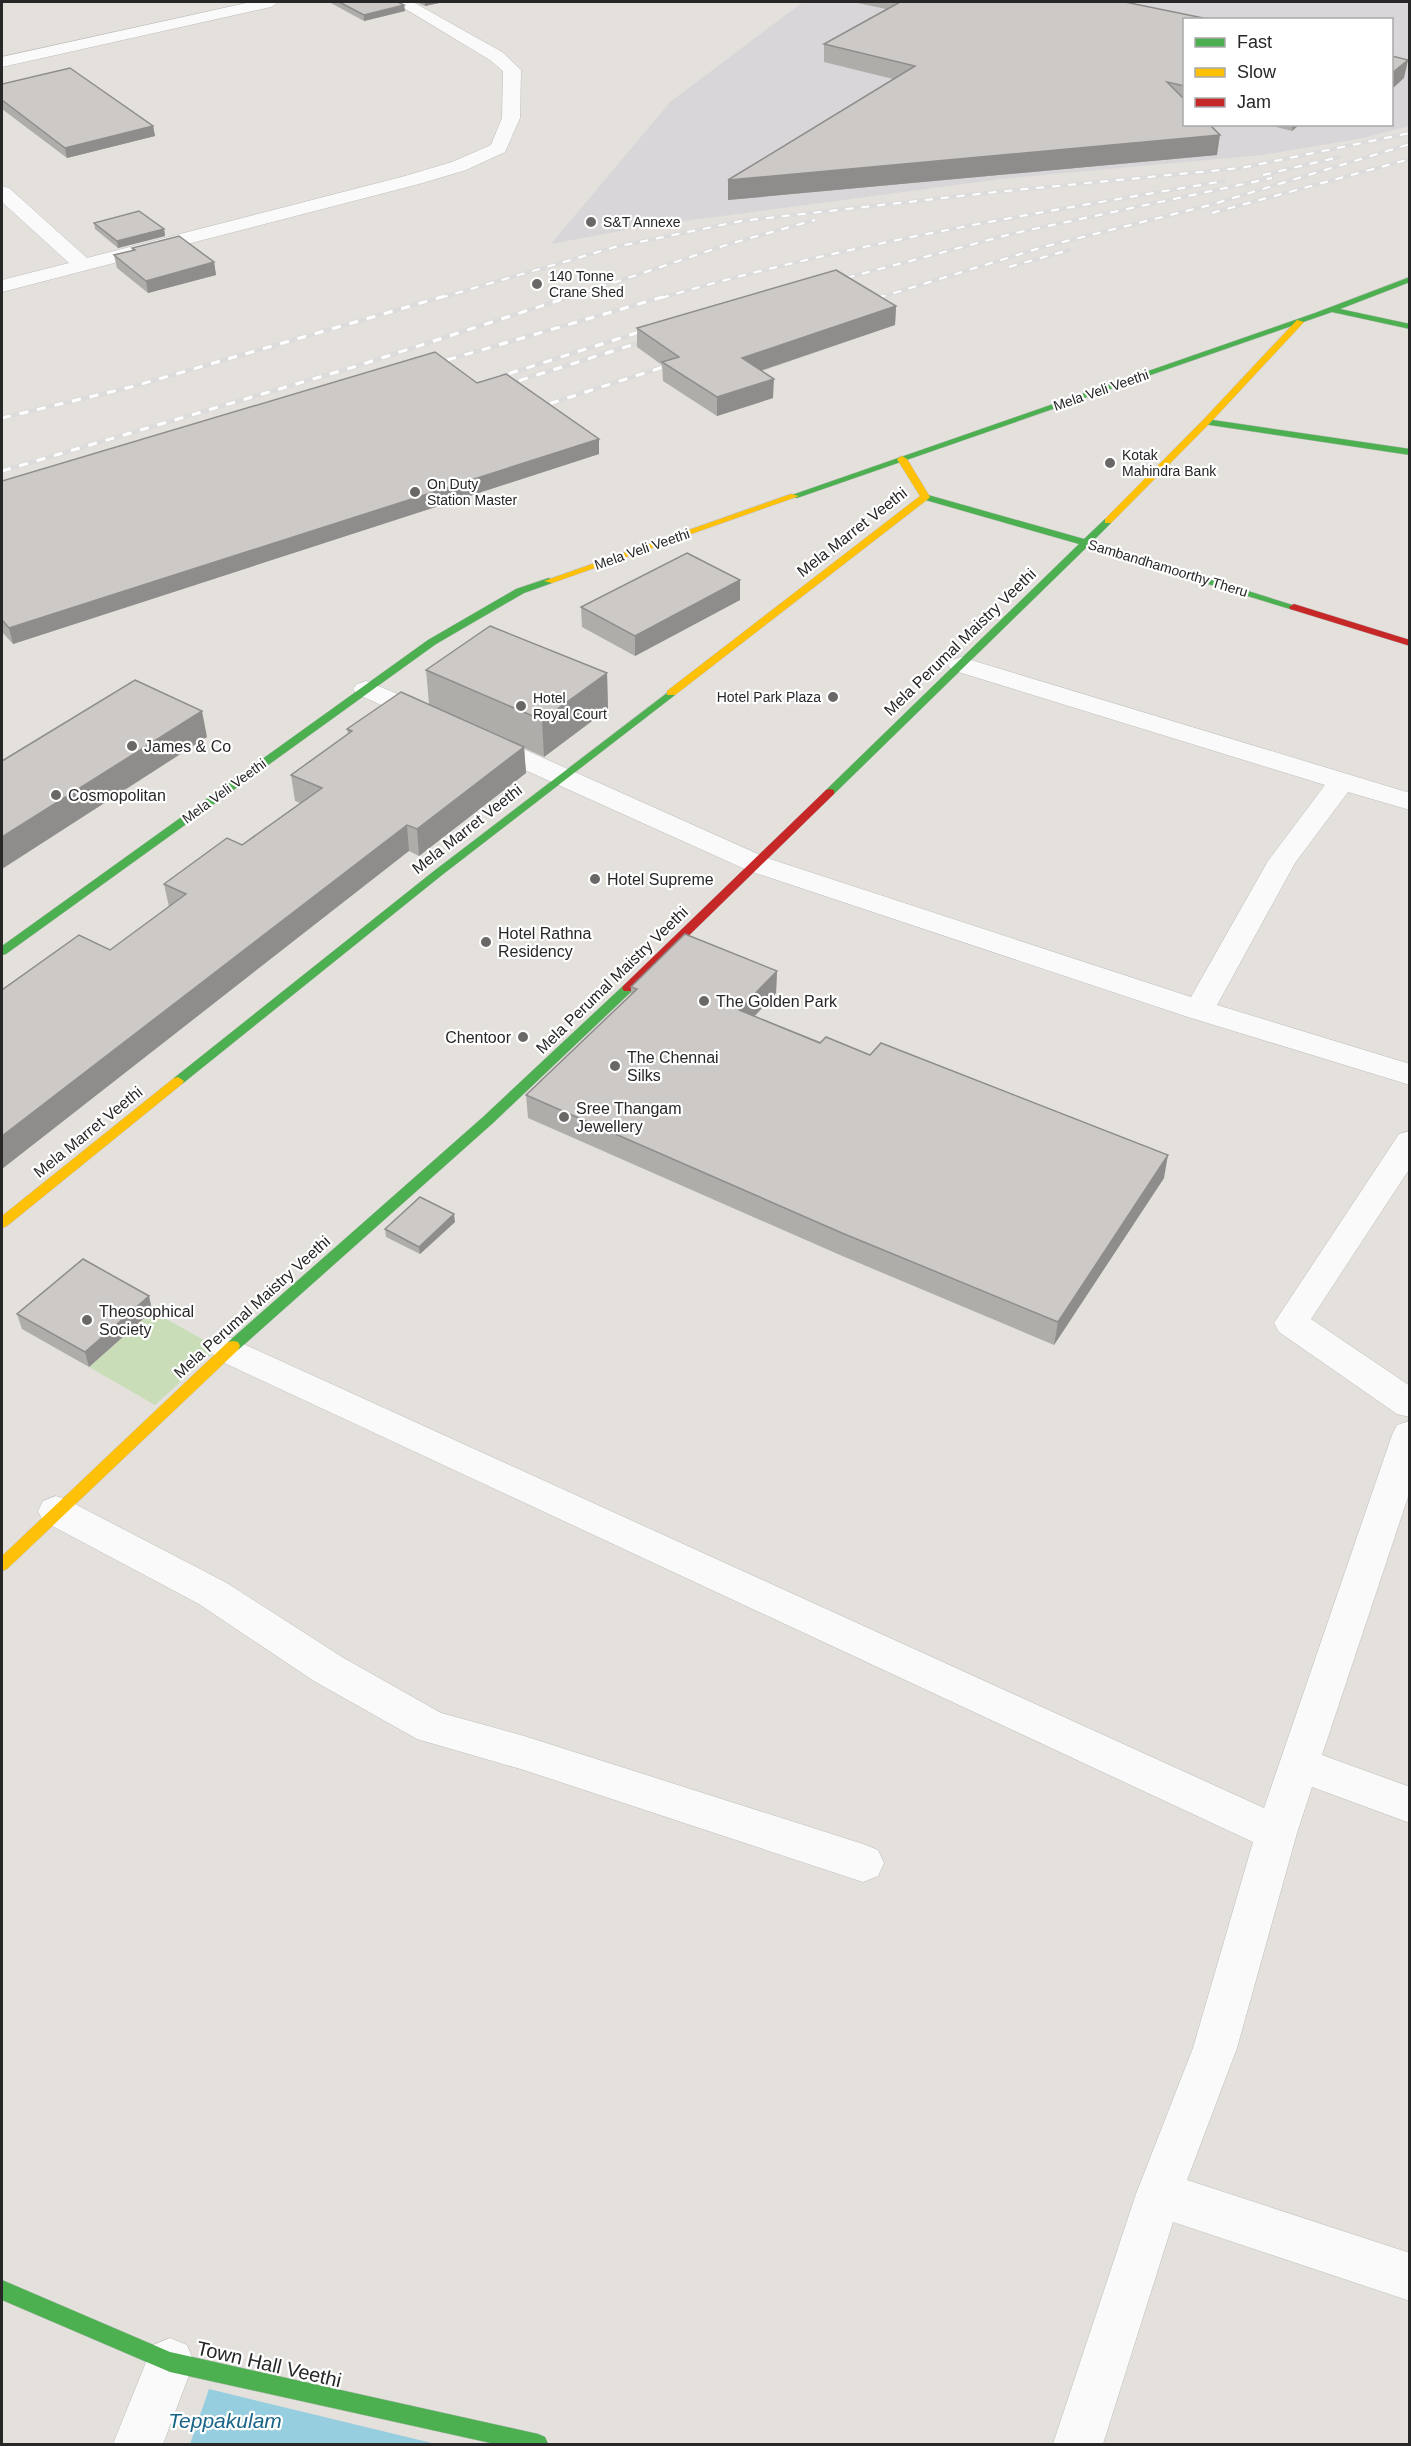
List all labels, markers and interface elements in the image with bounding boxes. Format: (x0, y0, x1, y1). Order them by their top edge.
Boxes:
legend (1183, 18, 1393, 126)
text: Fast (1237, 32, 1272, 52)
text: Slow (1237, 62, 1277, 82)
text: Jam (1237, 92, 1271, 112)
place label: S&T Annexe (603, 214, 681, 230)
marker: S&T Annexe (584, 215, 598, 229)
place label: 140 Tonne Crane Shed (549, 268, 624, 300)
marker: 140 Tonne Crane Shed (530, 277, 544, 291)
street label: Mela Veli Veethi (1051, 366, 1151, 414)
place label: Kotak Mahindra Bank (1122, 447, 1217, 479)
marker: Kotak Mahindra Bank (1103, 456, 1117, 470)
place label: On Duty Station Master (427, 476, 518, 508)
street label: Mela Marret Veethi (794, 484, 910, 580)
marker: On Duty Station Master (408, 485, 422, 499)
street label: Mela Veli Veethi (592, 525, 692, 573)
street label: Sambandhamoorthy Theru (1086, 536, 1250, 600)
street label: Mela Perumal Maistry Veethi (881, 565, 1039, 719)
place label: Hotel Park Plaza (717, 689, 821, 705)
place label: Hotel Royal Court (533, 690, 607, 722)
marker: Hotel Park Plaza (826, 690, 840, 704)
marker: Hotel Royal Court (514, 699, 528, 713)
place label: James & Co (144, 738, 231, 755)
marker: James & Co (125, 739, 139, 753)
street label: Mela Veli Veethi (179, 755, 269, 827)
street label: Mela Marret Veethi (409, 781, 525, 877)
place label: Cosmopolitan (68, 787, 166, 804)
marker: Cosmopolitan (49, 788, 63, 802)
place label: Hotel Supreme (607, 871, 714, 888)
marker: Hotel Supreme (588, 872, 602, 886)
street label: Mela Perumal Maistry Veethi (533, 903, 691, 1057)
place label: Hotel Rathna Residency (498, 925, 591, 960)
marker: Hotel Rathna Residency (479, 935, 493, 949)
place label: The Golden Park (716, 993, 838, 1010)
marker: The Golden Park (697, 994, 711, 1008)
place label: Chentoor (445, 1029, 512, 1046)
marker: Chentoor (516, 1030, 530, 1044)
place label: The Chennai Silks (627, 1049, 719, 1084)
marker: The Chennai Silks (608, 1059, 622, 1073)
street label: Mela Marret Veethi (30, 1083, 146, 1181)
place label: Sree Thangam Jewellery (576, 1100, 682, 1135)
marker: Sree Thangam Jewellery (557, 1110, 571, 1124)
street label: Mela Perumal Maistry Veethi (171, 1233, 333, 1381)
place label: Theosophical Society (99, 1303, 194, 1338)
marker: Theosophical Society (80, 1313, 94, 1327)
street label: Town Hall Veethi (194, 2337, 344, 2391)
water label: Teppakulam (168, 2409, 282, 2432)

